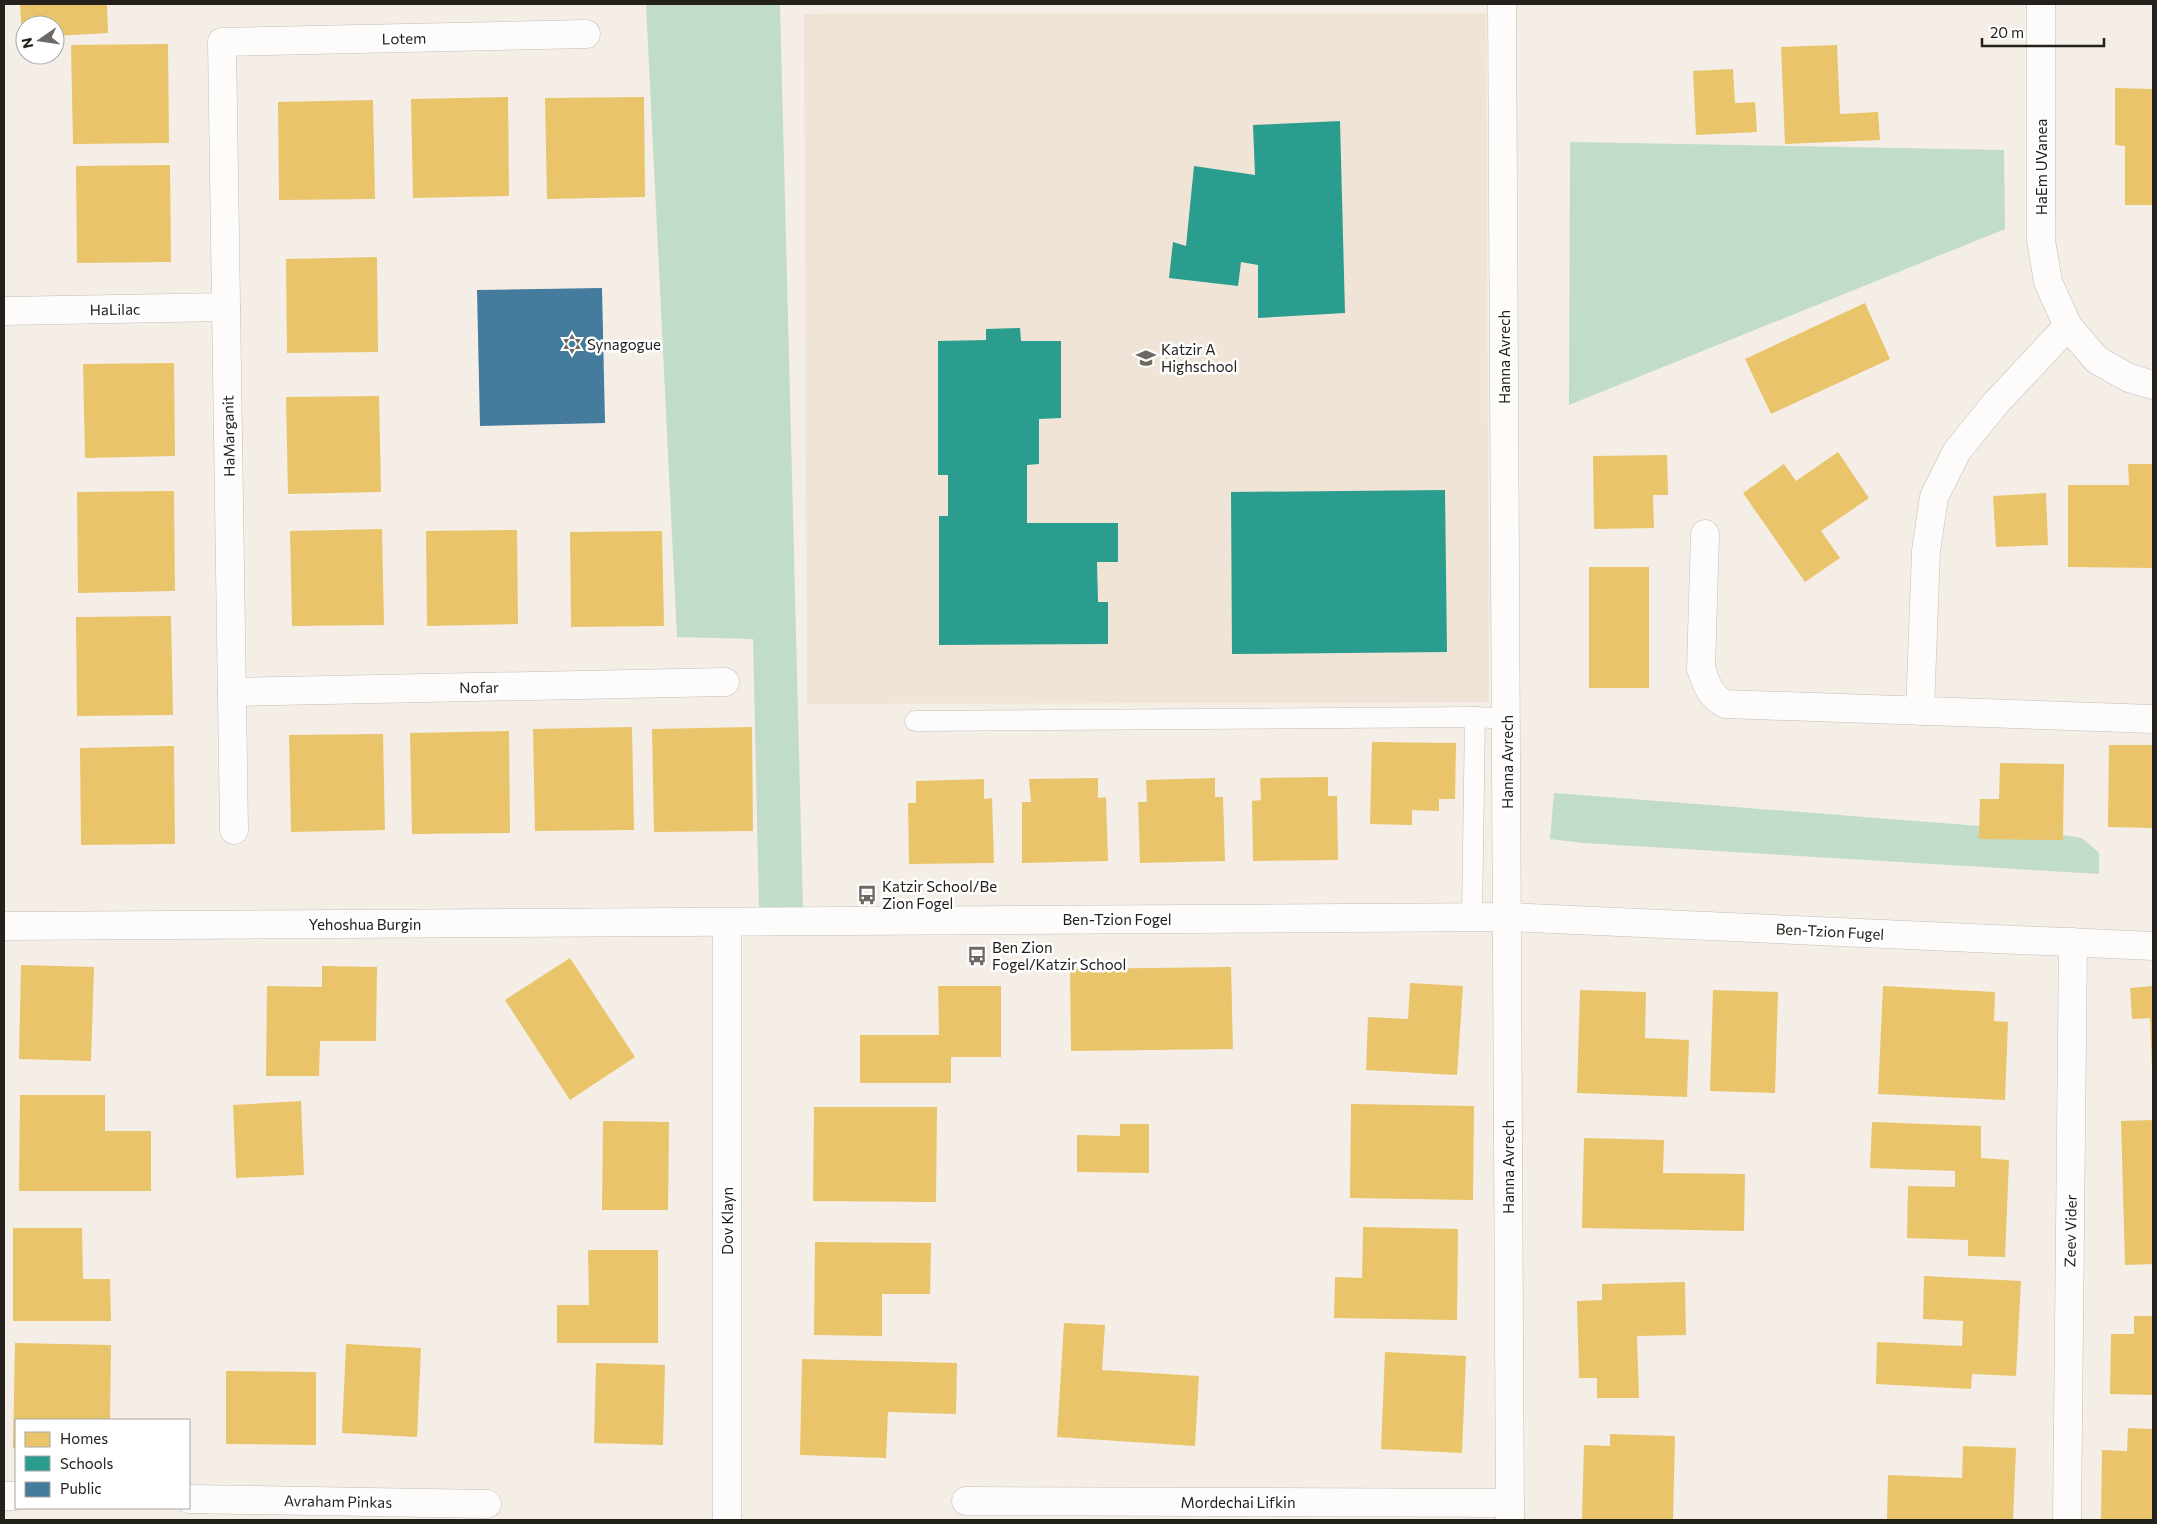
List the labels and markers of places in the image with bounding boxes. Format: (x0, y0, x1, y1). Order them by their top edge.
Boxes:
synagogue icon: Synagogue (561, 333, 583, 355)
place label: Synagogue (587, 335, 661, 353)
place label: Katzir A Highschool (1161, 340, 1237, 375)
school or university icon: Katzir A Highschool (1135, 347, 1157, 369)
place label: Katzir School/Be Zion Fogel (882, 877, 997, 912)
bus stop icon: Katzir School/Be Zion Fogel (856, 884, 878, 906)
place label: Ben Zion Fogel/Katzir School (992, 938, 1126, 973)
bus stop icon: Ben Zion Fogel/Katzir School (966, 945, 988, 967)

